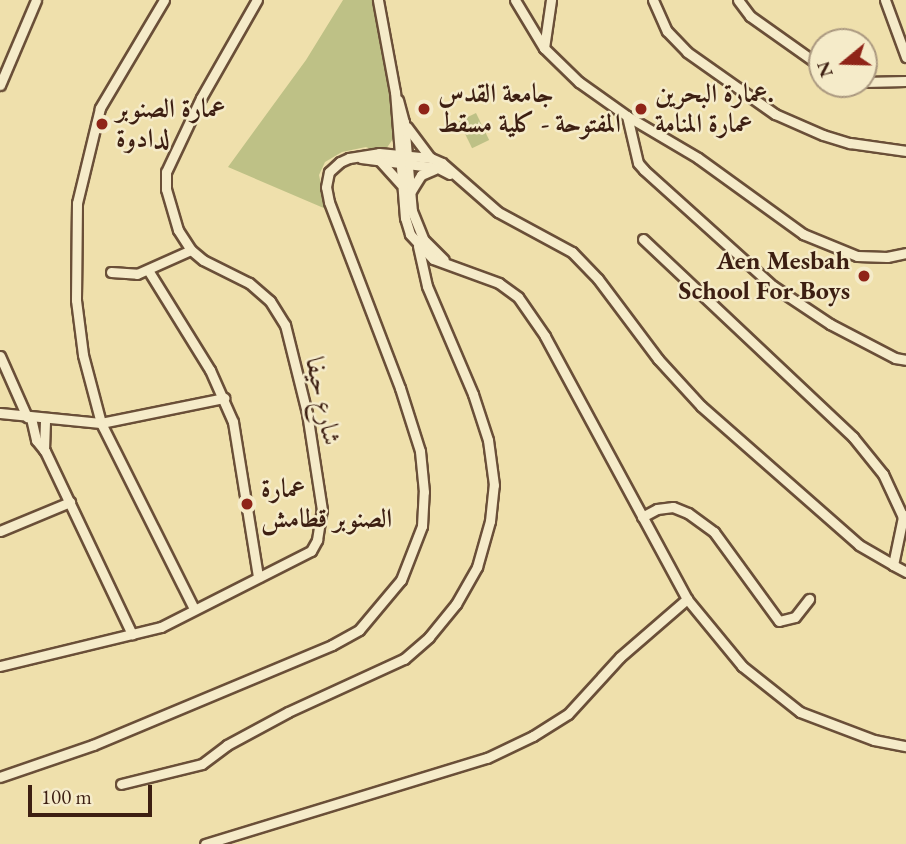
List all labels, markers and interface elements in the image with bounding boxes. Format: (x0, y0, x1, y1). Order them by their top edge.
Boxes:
north arrow (808, 28, 878, 98)
text: N (810, 58, 839, 81)
place label: جامعة القدس المفتوحة - كلية مسقط (438, 78, 621, 140)
place label: عمارة البحرين. عمارة المنامة (655, 78, 774, 140)
place label: عمارة الصنوبر لدادوة (116, 93, 225, 154)
marker: جامعة القدس المفتوحة - كلية مسقط (416, 101, 432, 117)
marker: عمارة البحرين. عمارة المنامة (633, 101, 649, 117)
marker: عمارة الصنوبر لدادوة (94, 116, 110, 132)
place label: Aen Mesbah School For Boys (679, 245, 850, 306)
marker: Aen Mesbah School For Boys (856, 268, 872, 284)
street label: شارع حيفا (298, 354, 348, 448)
place label: عمارة الصنوبر قطامش (261, 473, 392, 534)
marker: عمارة الصنوبر قطامش (239, 496, 255, 512)
scale bar (32, 770, 156, 814)
text: 100 m (41, 783, 92, 810)

